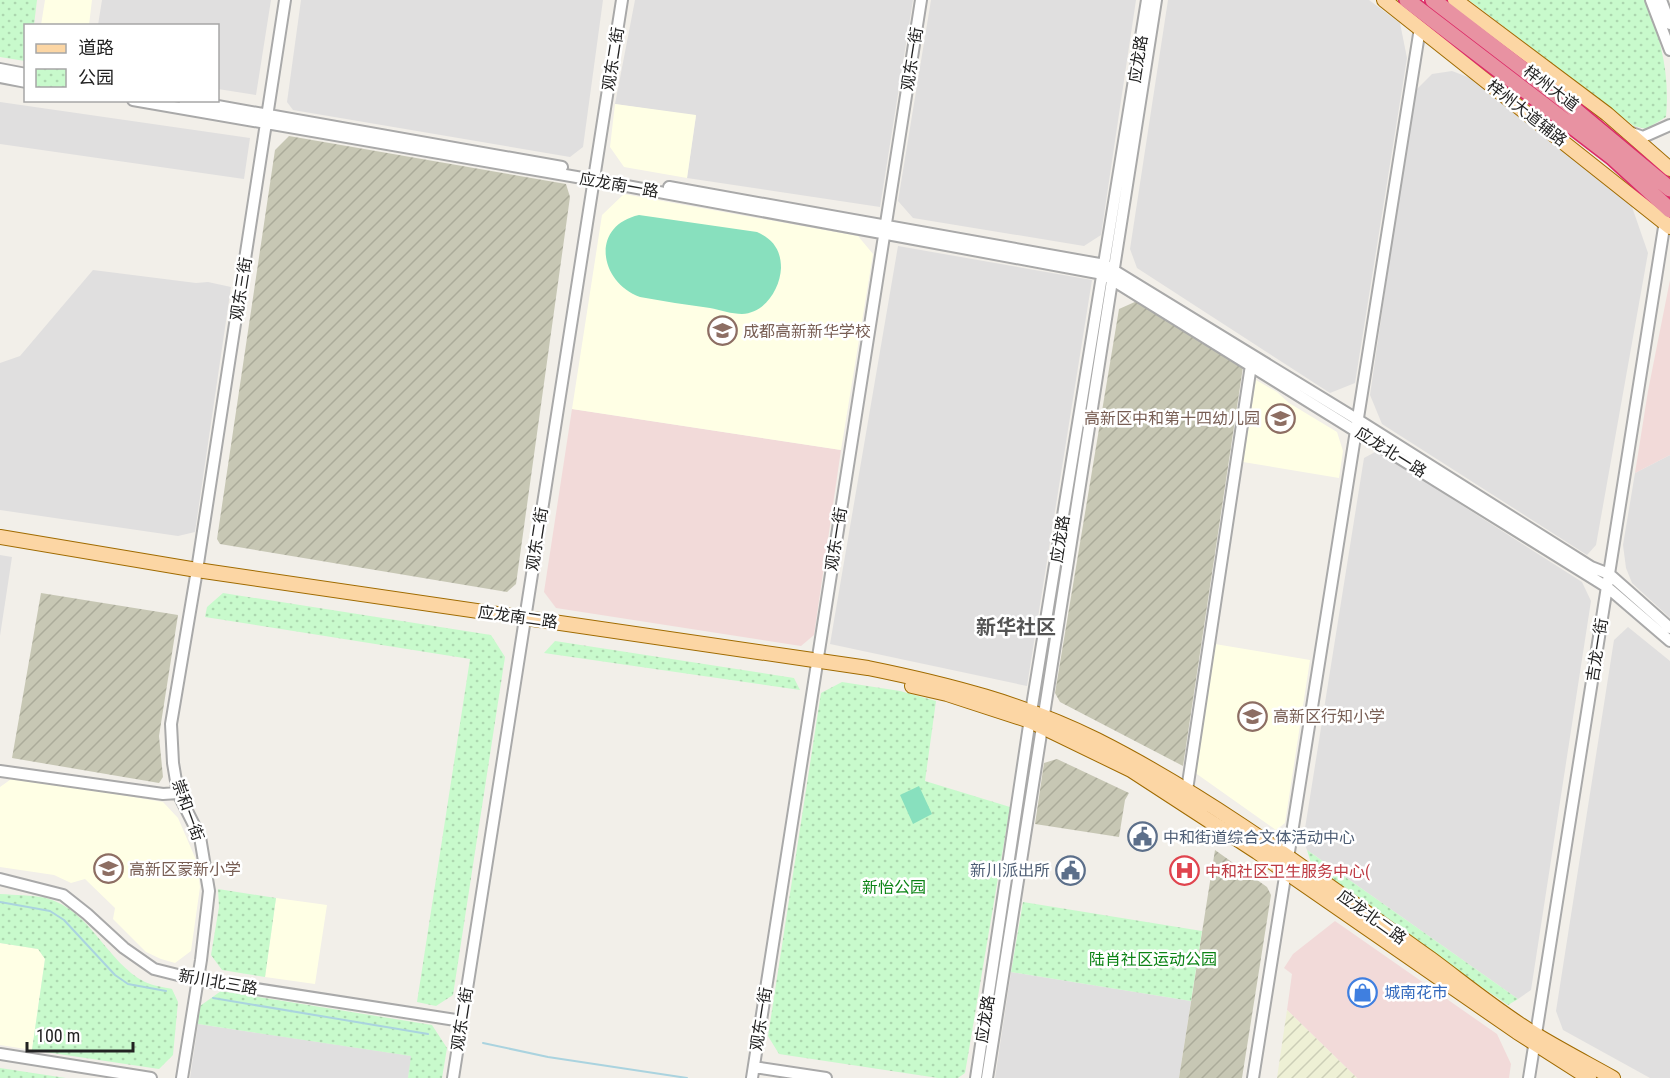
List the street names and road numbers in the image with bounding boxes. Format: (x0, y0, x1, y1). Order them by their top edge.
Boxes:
street label: 观东二街 (599, 26, 627, 92)
street label: 观东一街 (898, 26, 926, 92)
street label: 应龙路 (1125, 34, 1151, 84)
street label: 梓州大道 (1520, 61, 1582, 115)
street label: 梓州大道辅路 (1483, 76, 1571, 150)
street label: 应龙南一路 (578, 169, 660, 201)
street label: 观东三街 (227, 256, 255, 322)
street label: 应龙北一路 (1352, 423, 1430, 481)
street label: 观东二街 (523, 506, 551, 572)
street label: 观东一街 (822, 506, 850, 572)
street label: 应龙路 (1047, 514, 1073, 564)
street label: 应龙南二路 (477, 602, 559, 632)
street label: 吉龙一街 (1583, 617, 1611, 683)
street label: 崇和一街 (168, 777, 208, 843)
street label: 应龙北二路 (1334, 886, 1410, 948)
street label: 新川北三路 (177, 966, 259, 998)
street label: 观东二街 (448, 986, 476, 1052)
street label: 观东一街 (747, 986, 775, 1052)
street label: 应龙路 (972, 994, 998, 1044)

